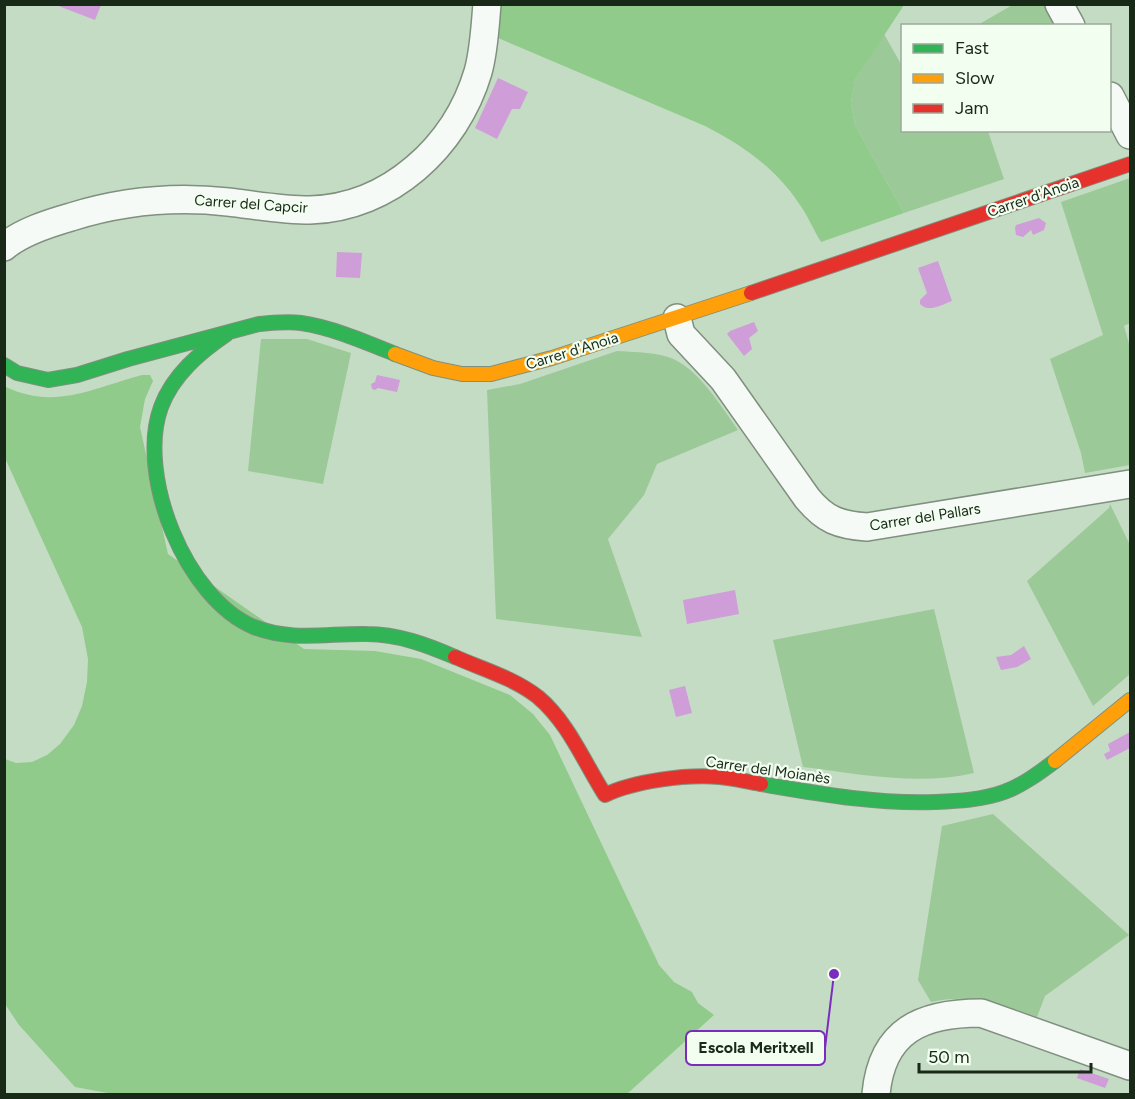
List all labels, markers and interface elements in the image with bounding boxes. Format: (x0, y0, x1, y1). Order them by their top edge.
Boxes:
legend (901, 24, 1111, 132)
text: Fast (955, 37, 989, 59)
text: Slow (955, 67, 994, 89)
text: Jam (955, 97, 989, 119)
street label: Carrer d'Anoia (985, 173, 1081, 221)
street label: Carrer del Capcir (194, 191, 308, 217)
street label: Carrer d'Anoia (524, 328, 620, 374)
street label: Carrer del Pallars (868, 499, 982, 535)
street label: Carrer del Moianès (705, 752, 831, 788)
callout: Escola Meritxell (686, 1031, 825, 1065)
scale bar (919, 1036, 1092, 1074)
text: Escola Meritxell (698, 1038, 814, 1057)
text: 50 m (928, 1046, 970, 1068)

